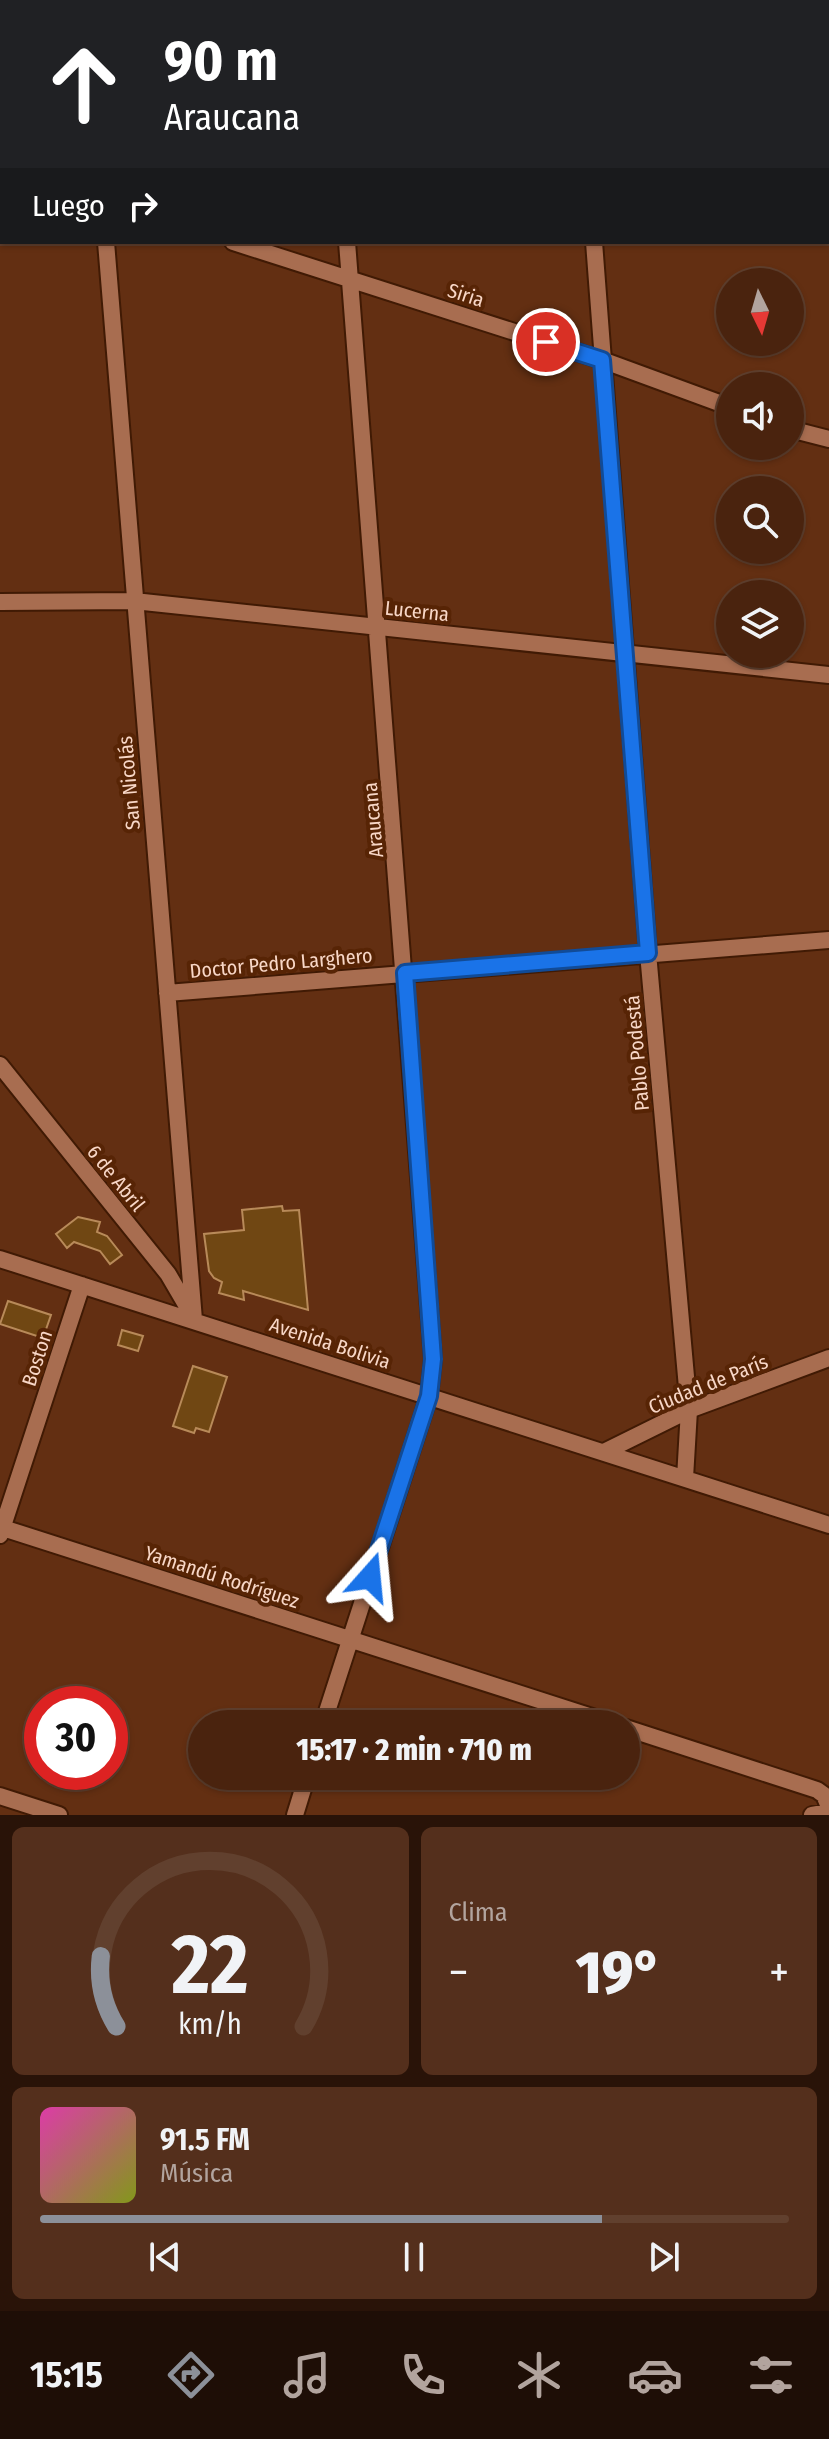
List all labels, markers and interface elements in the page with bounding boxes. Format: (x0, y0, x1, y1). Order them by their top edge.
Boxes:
text: 90 m (164, 28, 278, 95)
icon: ahead (32, 32, 136, 136)
text: Araucana (164, 96, 300, 140)
icon: right (121, 184, 165, 228)
text: Luego (32, 188, 105, 224)
north arrow (716, 268, 804, 356)
map controls (716, 268, 804, 668)
street label: Siria (445, 278, 487, 312)
pin (512, 308, 580, 376)
icon: arrive (524, 320, 568, 364)
button: sound (716, 372, 804, 460)
button: search (716, 476, 804, 564)
button: layers (716, 580, 804, 668)
street label: Lucerna (384, 596, 450, 626)
street label: San Nicolás (113, 735, 145, 831)
street label: Araucana (358, 781, 388, 859)
street label: Doctor Pedro Larghero (189, 943, 373, 983)
street label: Pablo Podestá (620, 994, 654, 1112)
street label: 6 de Abril (82, 1140, 150, 1216)
street label: Avenida Bolivia (267, 1312, 393, 1374)
street label: Boston (17, 1327, 57, 1389)
street label: Ciudad de París (645, 1349, 771, 1419)
position arrow (328, 1535, 412, 1619)
street label: Yamandú Rodríguez (142, 1541, 302, 1613)
speed limit sign: 30 (24, 1686, 128, 1790)
text: 15:17 · 2 min · 710 m (296, 1732, 532, 1768)
text: Clima (449, 1897, 508, 1928)
text: 22 (171, 1915, 249, 2015)
text: 19° (576, 1937, 662, 2009)
text: − (449, 1946, 468, 1999)
text: + (769, 1946, 789, 1999)
text: km/h (178, 2007, 242, 2042)
text: 91.5 FM (160, 2122, 250, 2158)
text: Música (160, 2158, 233, 2189)
icon: previous (143, 2235, 187, 2279)
icon: pause (392, 2235, 436, 2279)
icon: next (642, 2235, 686, 2279)
icon: directions (163, 2347, 219, 2403)
icon: music (279, 2347, 335, 2403)
icon: phone (395, 2347, 451, 2403)
icon: climate (511, 2347, 567, 2403)
icon: car (627, 2347, 683, 2403)
icon: filters (743, 2347, 799, 2403)
text: 15:15 (30, 2353, 103, 2397)

